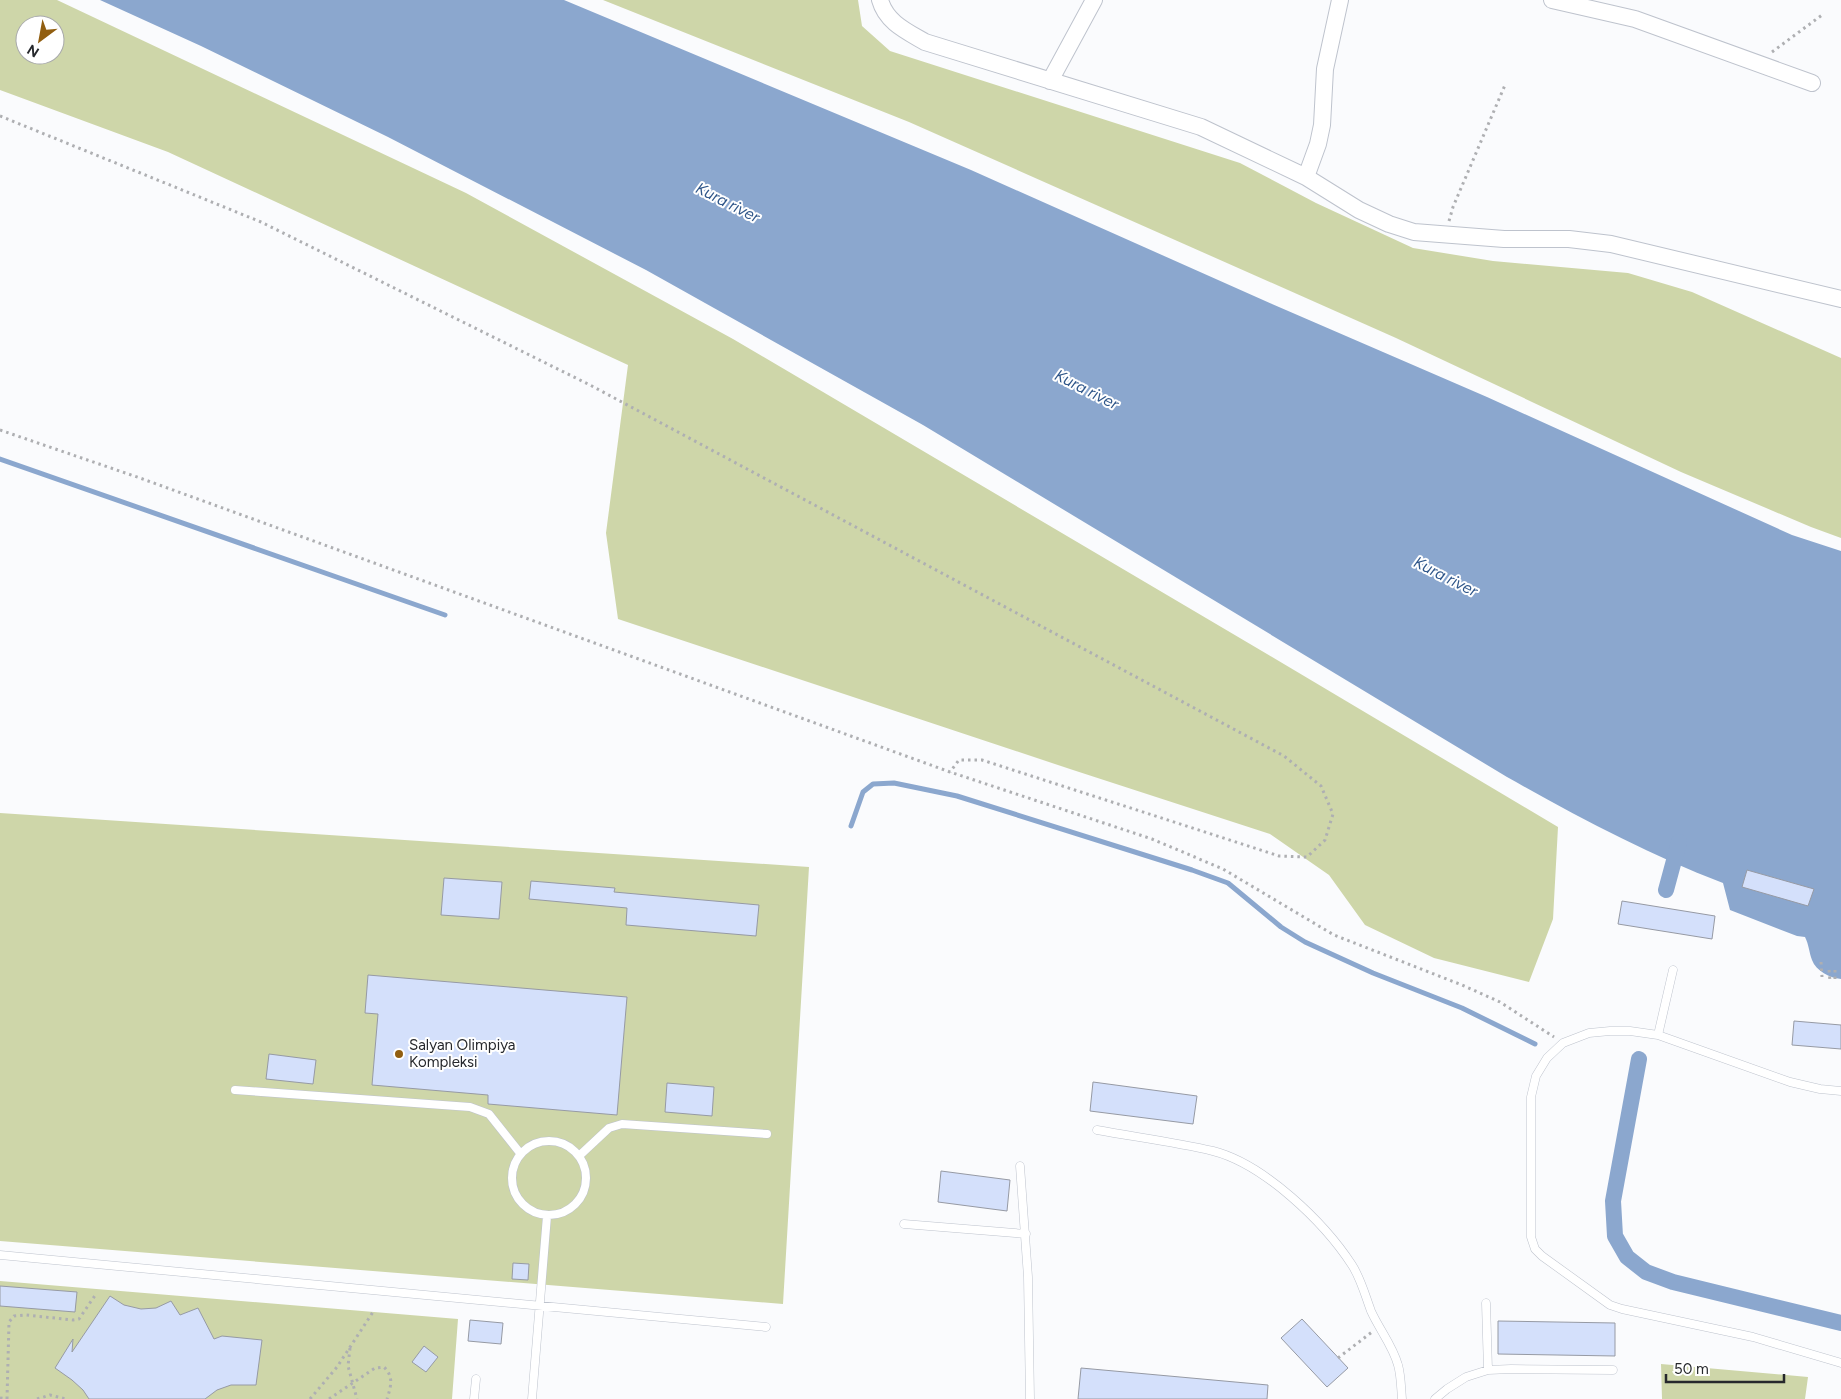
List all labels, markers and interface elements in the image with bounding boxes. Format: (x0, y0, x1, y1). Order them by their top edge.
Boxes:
north arrow (15, 15, 65, 65)
text: N (24, 41, 42, 61)
water label: Kura river (693, 178, 763, 227)
water label: Kura river (1052, 365, 1122, 414)
water label: Kura river (1411, 552, 1481, 601)
place label: Salyan Olimpiya Kompleksi (409, 1036, 516, 1071)
marker: Salyan Olimpiya Kompleksi (393, 1048, 405, 1060)
scale bar (1666, 1352, 1784, 1384)
text: 50 m (1674, 1360, 1709, 1378)

